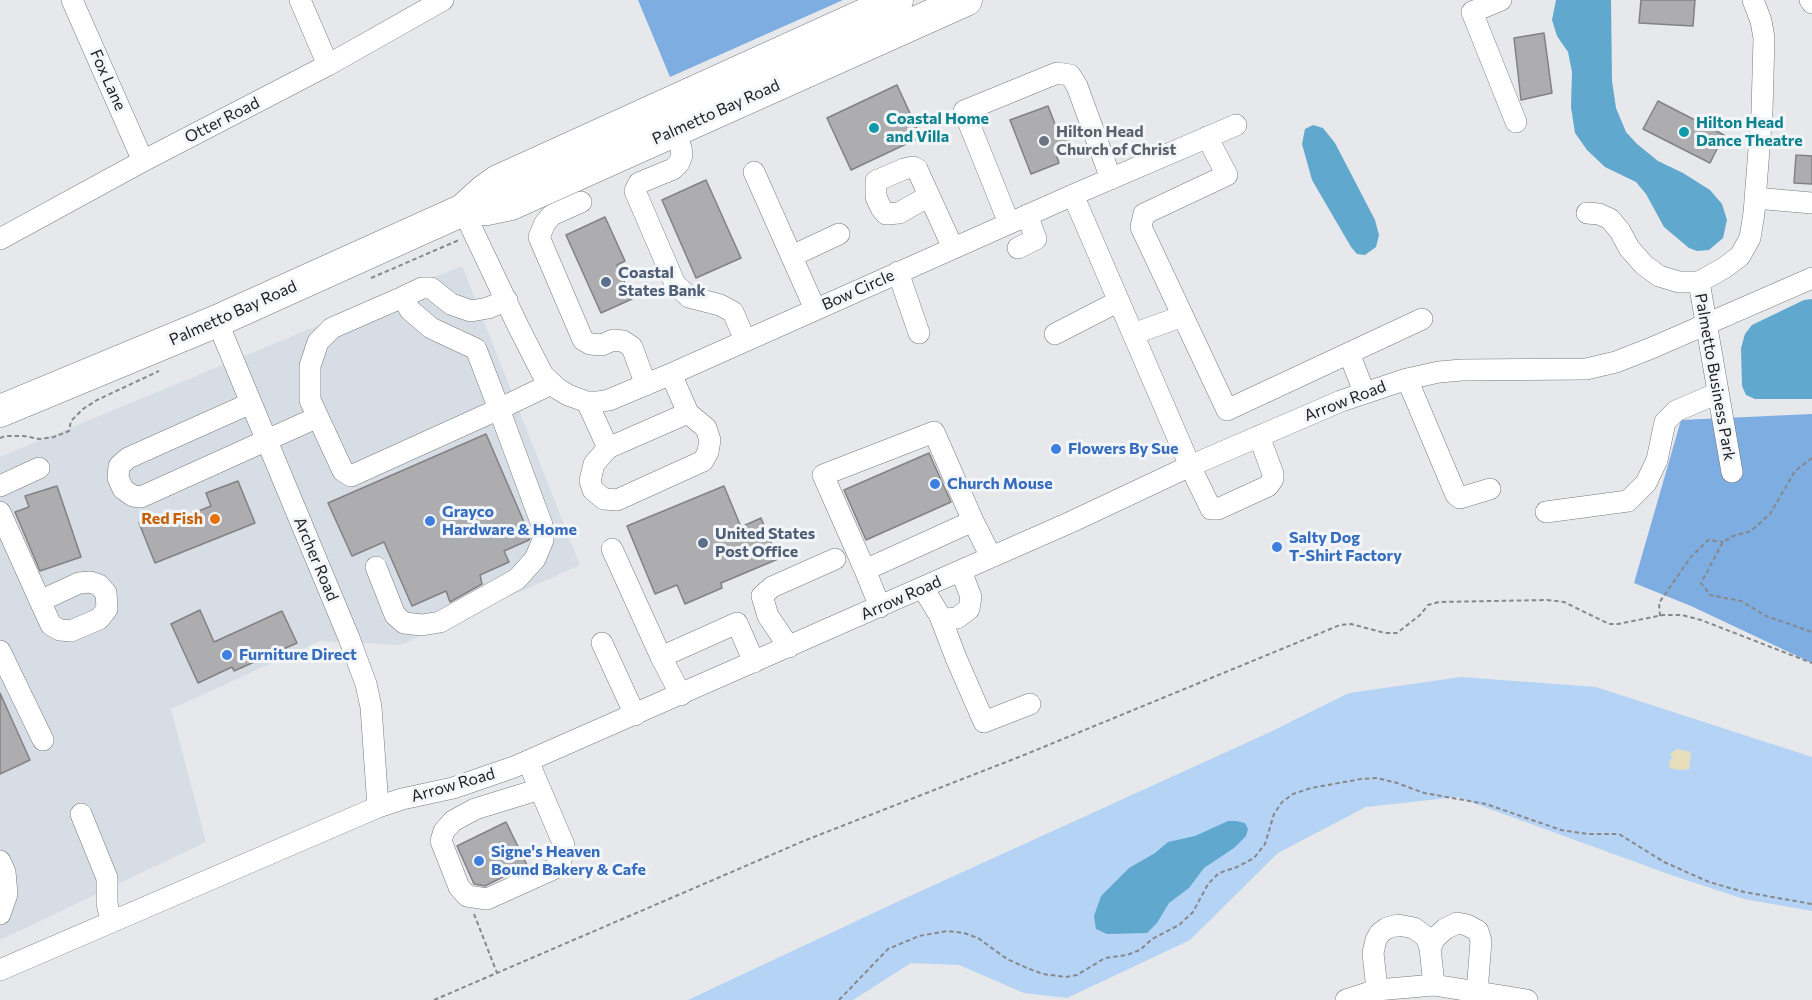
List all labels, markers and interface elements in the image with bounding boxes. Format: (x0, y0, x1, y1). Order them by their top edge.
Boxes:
street label: Fox Lane (86, 47, 130, 113)
street label: Palmetto Bay Road (649, 75, 783, 149)
street label: Otter Road (181, 93, 263, 147)
place label: Coastal Home and Villa (886, 109, 989, 147)
place label: Hilton Head Dance Theatre (1696, 113, 1803, 151)
marker: Coastal Home and Villa (867, 121, 881, 135)
place label: Hilton Head Church of Christ (1056, 122, 1176, 160)
marker: Hilton Head Dance Theatre (1677, 125, 1691, 139)
marker: Hilton Head Church of Christ (1037, 134, 1051, 148)
place label: Coastal States Bank (618, 263, 706, 301)
street label: Bow Circle (819, 266, 897, 314)
marker: Coastal States Bank (599, 275, 613, 289)
street label: Palmetto Bay Road (166, 276, 300, 350)
street label: Palmetto Business Park (1691, 292, 1739, 462)
street label: Arrow Road (1301, 377, 1389, 425)
place label: Flowers By Sue (1068, 439, 1178, 459)
marker: Flowers By Sue (1049, 442, 1063, 456)
place label: Church Mouse (947, 474, 1053, 494)
marker: Church Mouse (928, 477, 942, 491)
place label: Grayco Hardware & Home (442, 502, 577, 540)
place label: Red Fish (141, 509, 203, 529)
marker: Red Fish (208, 512, 222, 526)
street label: Archer Road (290, 514, 342, 604)
marker: Grayco Hardware & Home (423, 514, 437, 528)
place label: United States Post Office (715, 524, 815, 562)
place label: Salty Dog T-Shirt Factory (1289, 528, 1402, 566)
marker: United States Post Office (696, 536, 710, 550)
marker: Salty Dog T-Shirt Factory (1270, 540, 1284, 554)
street label: Arrow Road (858, 572, 944, 624)
place label: Furniture Direct (239, 645, 357, 665)
marker: Furniture Direct (220, 648, 234, 662)
street label: Arrow Road (409, 764, 497, 806)
place label: Signe's Heaven Bound Bakery & Cafe (491, 842, 646, 880)
marker: Signe's Heaven Bound Bakery & Cafe (472, 854, 486, 868)

